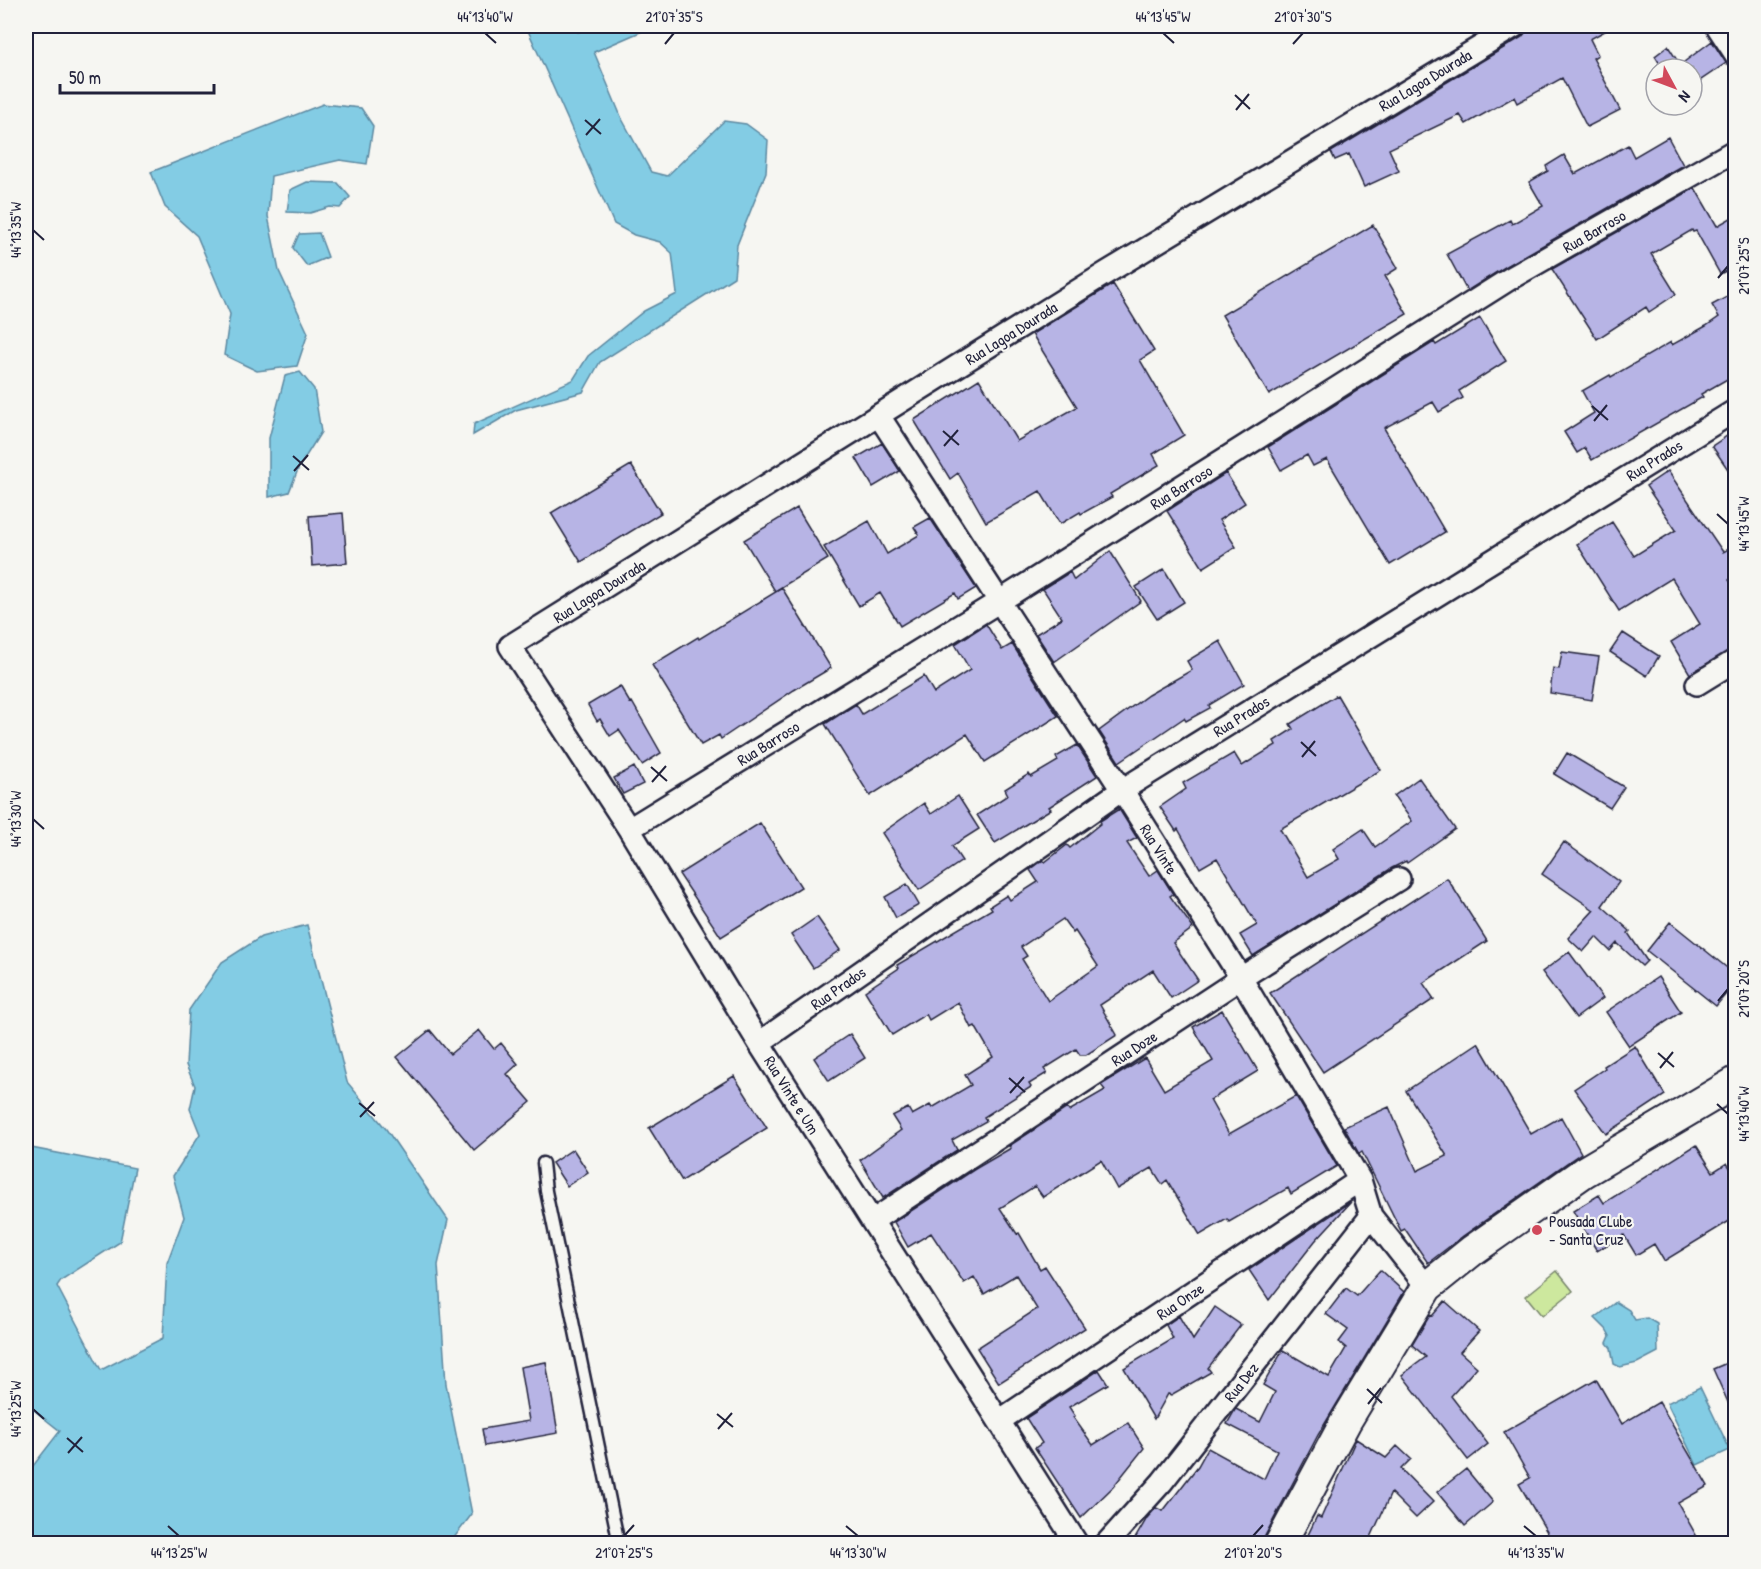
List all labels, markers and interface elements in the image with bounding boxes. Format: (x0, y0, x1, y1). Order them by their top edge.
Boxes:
text: 44°13'40"W (457, 6, 513, 27)
text: 21°07'35"S (645, 6, 703, 27)
text: 44°13'45"W (1135, 6, 1191, 27)
text: 21°07'30"S (1274, 6, 1332, 27)
street label: Rua Lagoa Dourada (1374, 44, 1476, 116)
scale bar (60, 57, 214, 95)
north arrow (1644, 57, 1704, 117)
text: 50 m (69, 65, 101, 90)
text: N (1674, 86, 1696, 108)
text: 44°13'35"W (5, 201, 26, 258)
street label: Rua Barroso (1558, 204, 1630, 258)
text: 21°07'25"S (1733, 237, 1754, 295)
street label: Rua Lagoa Dourada (961, 296, 1061, 370)
street label: Rua Prados (1622, 434, 1686, 486)
street label: Rua Barroso (1146, 459, 1217, 515)
text: 44°13'45"W (1733, 496, 1754, 552)
street label: Rua Lagoa Dourada (549, 554, 649, 628)
street label: Rua Prados (1209, 690, 1273, 742)
street label: Rua Barroso (733, 715, 804, 771)
text: 44°13'30"W (5, 790, 26, 847)
street label: Rua Vinte (1135, 820, 1183, 879)
text: 21°07'20"S (1733, 960, 1754, 1018)
street label: Rua Prados (806, 961, 870, 1015)
street label: Rua Doze (1107, 1025, 1162, 1071)
street label: Rua Vinte e Um (759, 1052, 825, 1139)
text: 44°13'40"W (1733, 1086, 1754, 1142)
place label: Pousada CLube - Santa Cruz (1549, 1210, 1633, 1250)
marker: Pousada CLube - Santa Cruz (1530, 1223, 1544, 1237)
street label: Rua Onze (1152, 1277, 1209, 1325)
street label: Rua Dez (1219, 1358, 1263, 1406)
text: 44°13'25"W (5, 1380, 26, 1437)
text: 44°13'25"W (151, 1542, 208, 1563)
text: 21°07'25"S (595, 1542, 653, 1563)
text: 44°13'30"W (830, 1542, 887, 1563)
text: 21°07'20"S (1224, 1542, 1282, 1563)
text: 44°13'35"W (1508, 1542, 1565, 1563)

